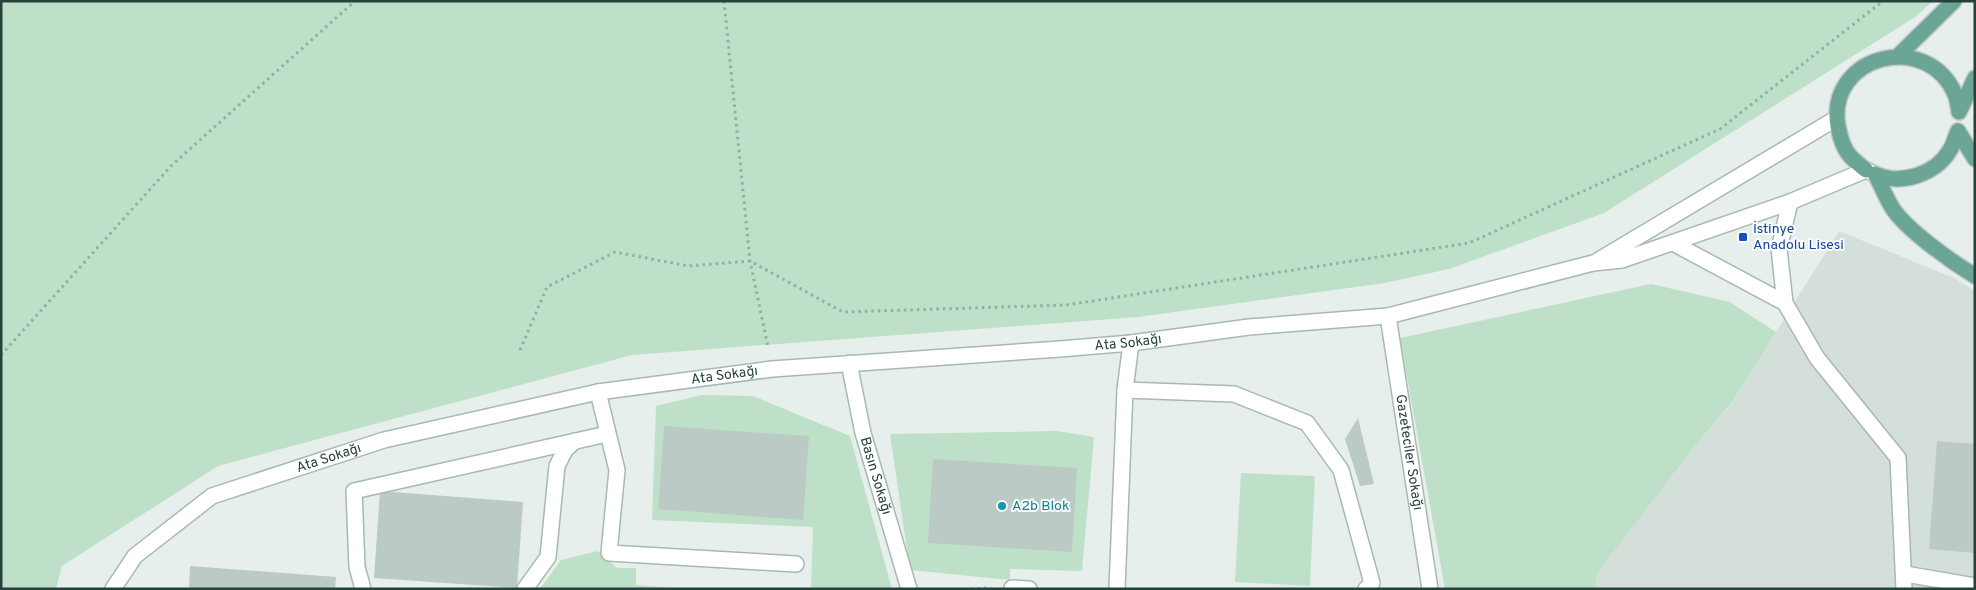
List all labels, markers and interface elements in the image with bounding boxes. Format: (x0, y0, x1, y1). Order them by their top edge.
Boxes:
place label: İstinye Anadolu Lisesi (1753, 220, 1844, 254)
marker: İstinye Anadolu Lisesi (1737, 231, 1749, 243)
street label: Ata Sokağı (1094, 330, 1163, 355)
street label: Ata Sokağı (690, 362, 759, 388)
street label: Gazeteciler Sokağı (1392, 393, 1426, 512)
street label: Basın Sokağı (856, 435, 895, 517)
street label: Ata Sokağı (294, 440, 363, 477)
place label: A2b Blok (1012, 498, 1069, 515)
marker: A2b Blok (996, 500, 1008, 512)

